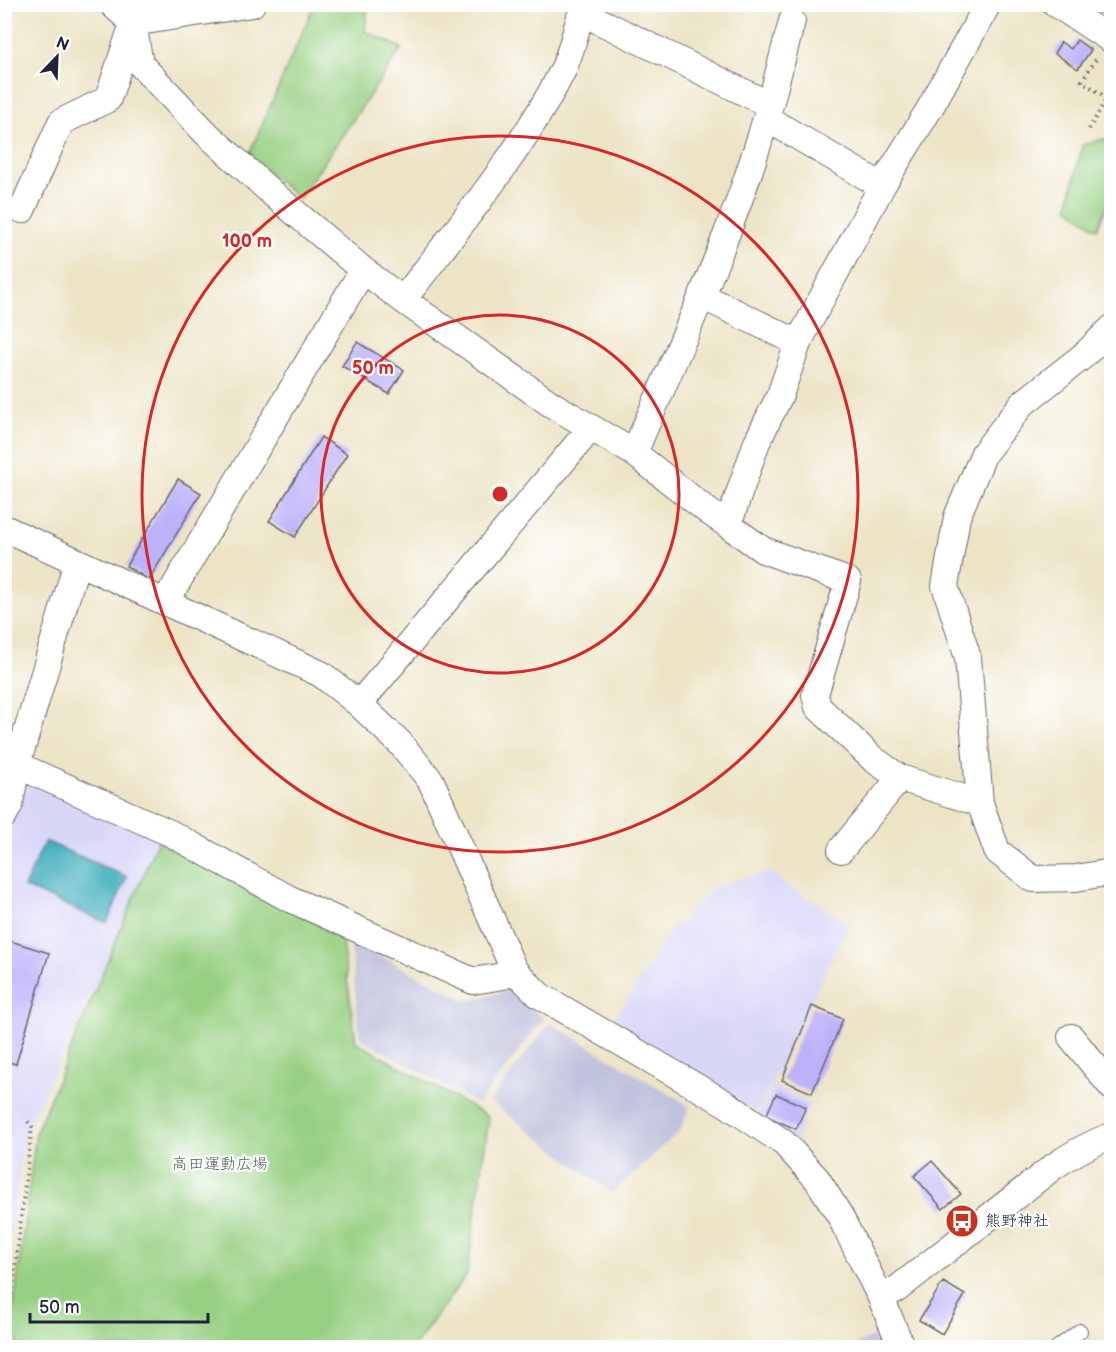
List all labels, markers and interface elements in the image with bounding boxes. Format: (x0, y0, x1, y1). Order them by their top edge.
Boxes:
north arrow (27, 27, 87, 87)
text: N (53, 33, 72, 56)
text: 100 m (222, 231, 272, 252)
text: 50 m (352, 358, 394, 379)
centre of rings (490, 484, 510, 504)
park label: 高田運動広場 (172, 1155, 268, 1174)
bus stop icon: 熊野神社 (944, 1203, 980, 1239)
place label: 熊野神社 (985, 1212, 1049, 1231)
scale bar (30, 1286, 208, 1324)
text: 50 m (39, 1297, 80, 1318)

